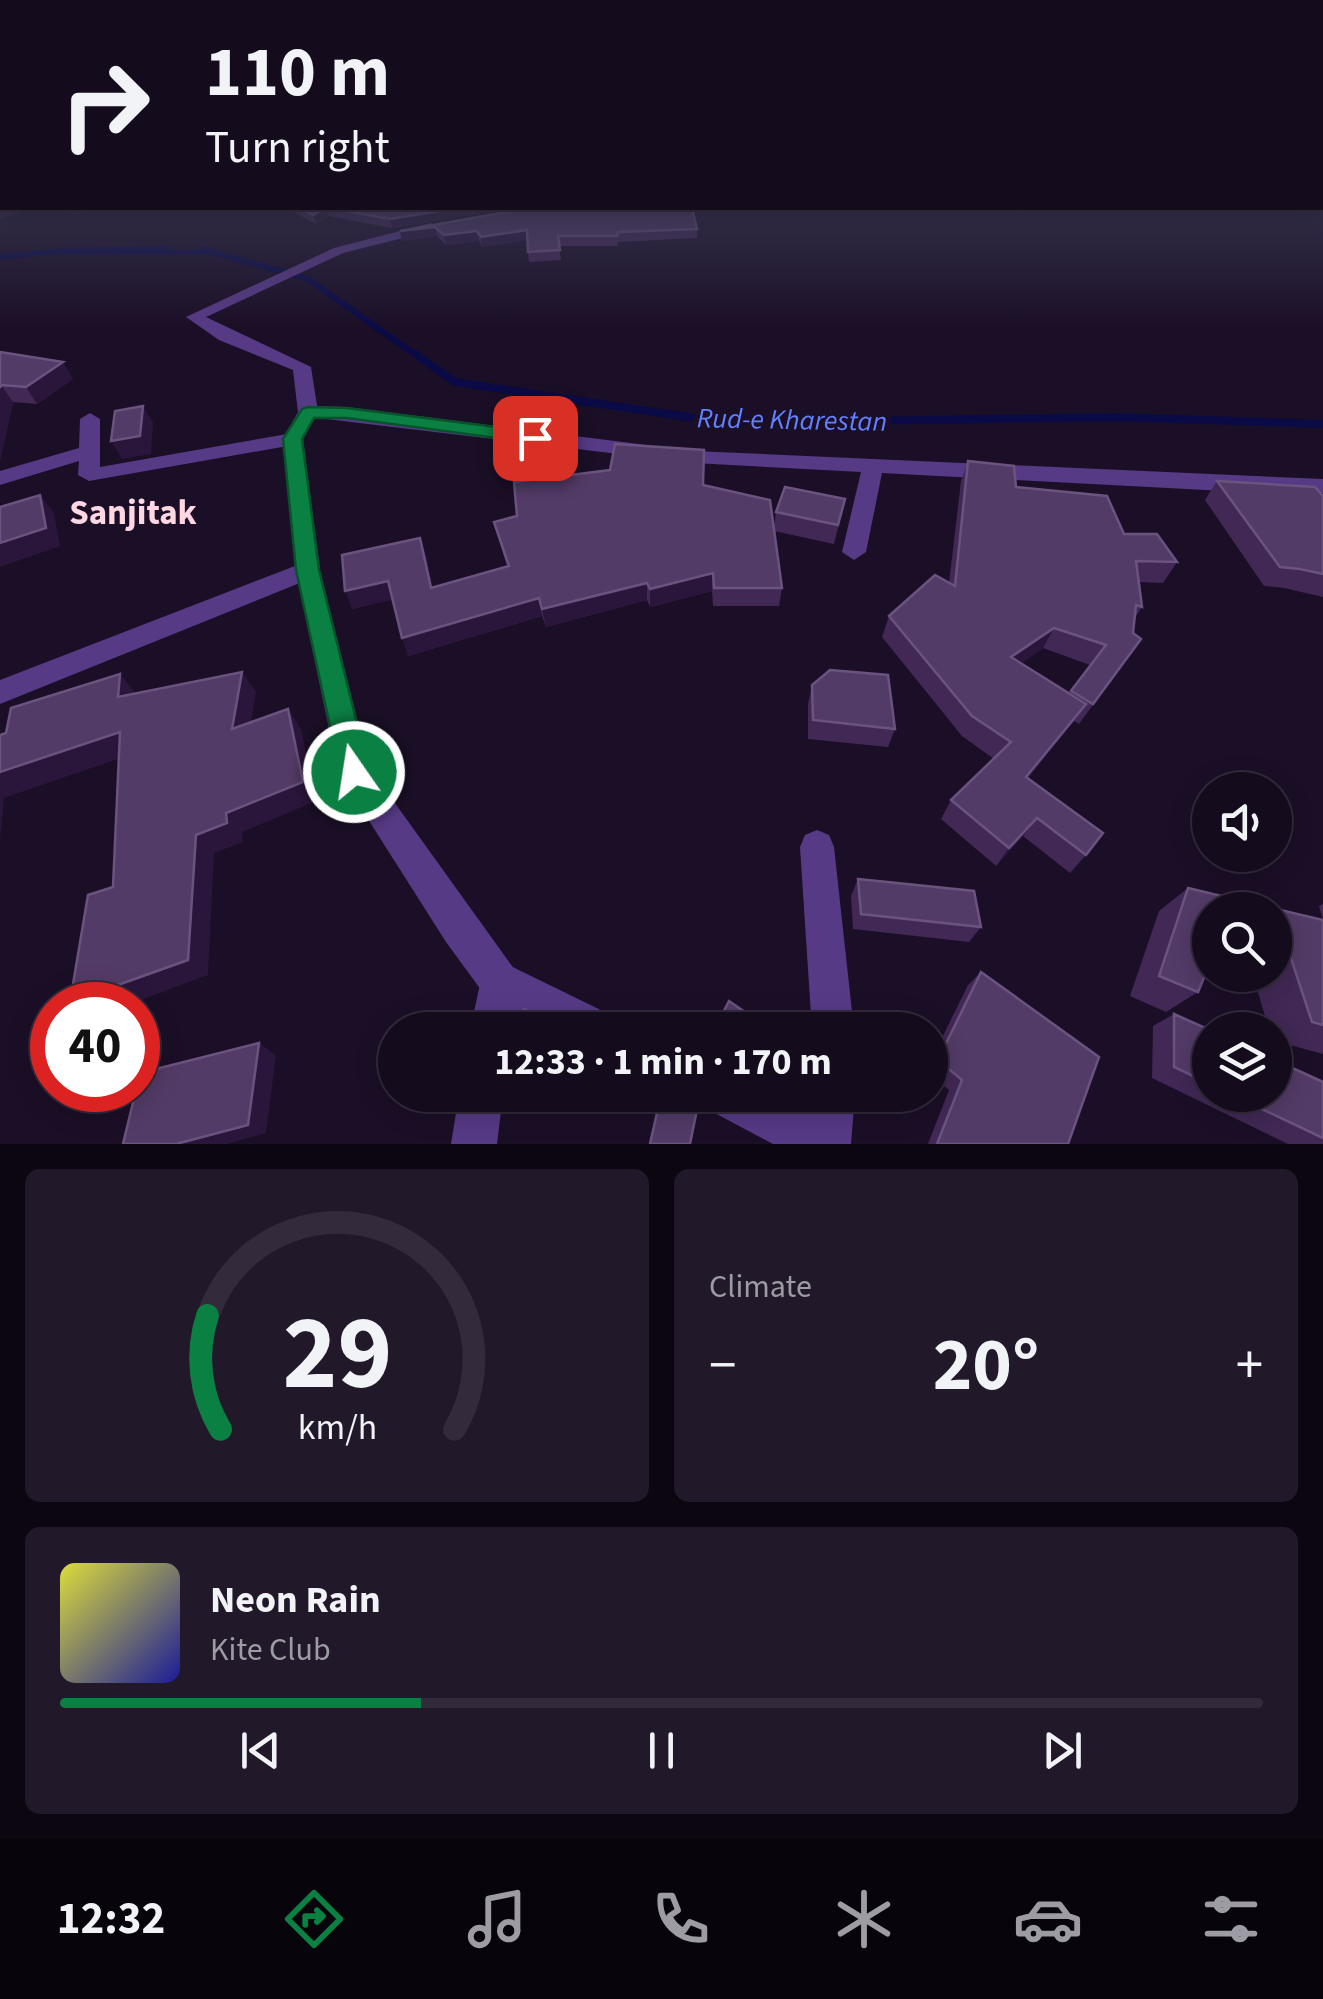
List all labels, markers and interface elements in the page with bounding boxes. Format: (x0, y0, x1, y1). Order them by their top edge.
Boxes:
text: 110 m (205, 23, 390, 123)
icon: right (40, 40, 170, 170)
text: Turn right (205, 116, 390, 180)
pin (493, 396, 578, 481)
water label: Rud-e Kharestan (697, 398, 887, 442)
icon: arrive (508, 411, 563, 466)
district label: Sanjitak (69, 488, 197, 538)
position arrow (302, 720, 406, 824)
map controls (1192, 772, 1292, 1112)
button: sound (1192, 772, 1292, 872)
button: search (1192, 892, 1292, 992)
speed limit sign: 40 (30, 982, 160, 1112)
button: layers (1192, 1012, 1292, 1112)
text: 12:33 · 1 min · 170 m (494, 1035, 832, 1089)
text: Climate (709, 1264, 812, 1310)
text: 29 (282, 1281, 392, 1429)
text: 20° (933, 1312, 1039, 1419)
text: − (709, 1327, 736, 1405)
text: + (1236, 1327, 1263, 1405)
text: km/h (297, 1402, 377, 1453)
text: Neon Rain (210, 1573, 381, 1627)
text: Kite Club (210, 1627, 331, 1673)
icon: previous (233, 1723, 288, 1778)
icon: pause (634, 1723, 689, 1778)
icon: next (1035, 1723, 1090, 1778)
icon: directions (279, 1884, 349, 1954)
icon: music (462, 1884, 532, 1954)
icon: phone (646, 1884, 716, 1954)
icon: climate (829, 1884, 899, 1954)
icon: car (1013, 1884, 1083, 1954)
icon: filters (1196, 1884, 1266, 1954)
text: 12:32 (57, 1887, 165, 1951)

